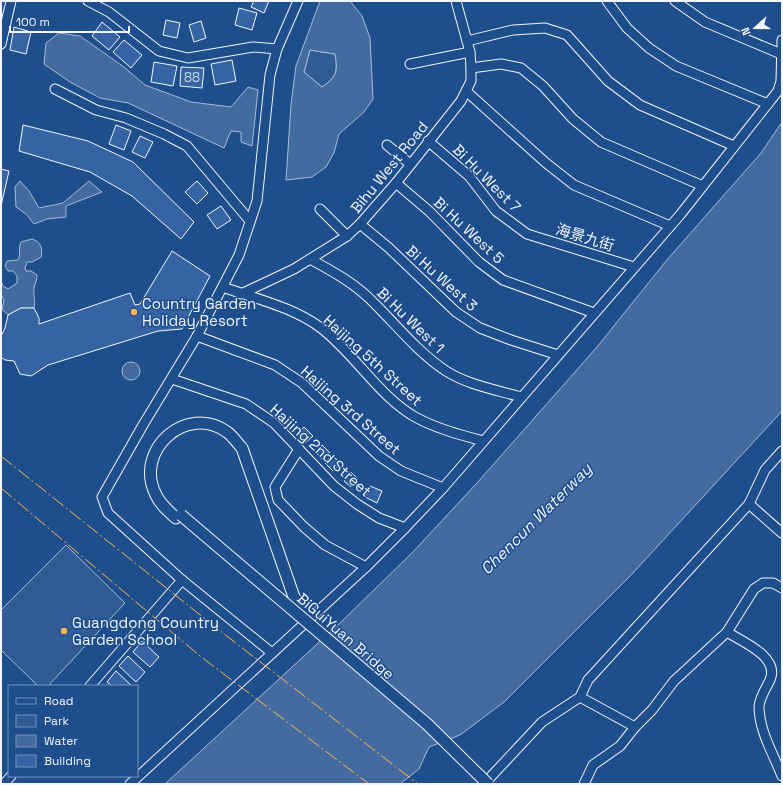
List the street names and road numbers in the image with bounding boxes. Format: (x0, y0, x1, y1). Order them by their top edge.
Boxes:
street label: Bihu West Road (346, 117, 432, 217)
street label: Bi Hu West 7 (449, 140, 525, 216)
street label: Bi Hu West 5 (430, 193, 508, 267)
street label: 海景九街 (554, 219, 616, 255)
street label: Bi Hu West 3 (402, 241, 482, 315)
street label: Bi Hu West 1 (373, 283, 449, 357)
street label: Haijing 5th Street (319, 310, 427, 410)
street label: Haijing 3rd Street (297, 361, 405, 459)
street label: Haijing 2nd Street (266, 400, 376, 501)
street label: BiGuiYuan Bridge (293, 589, 399, 683)

